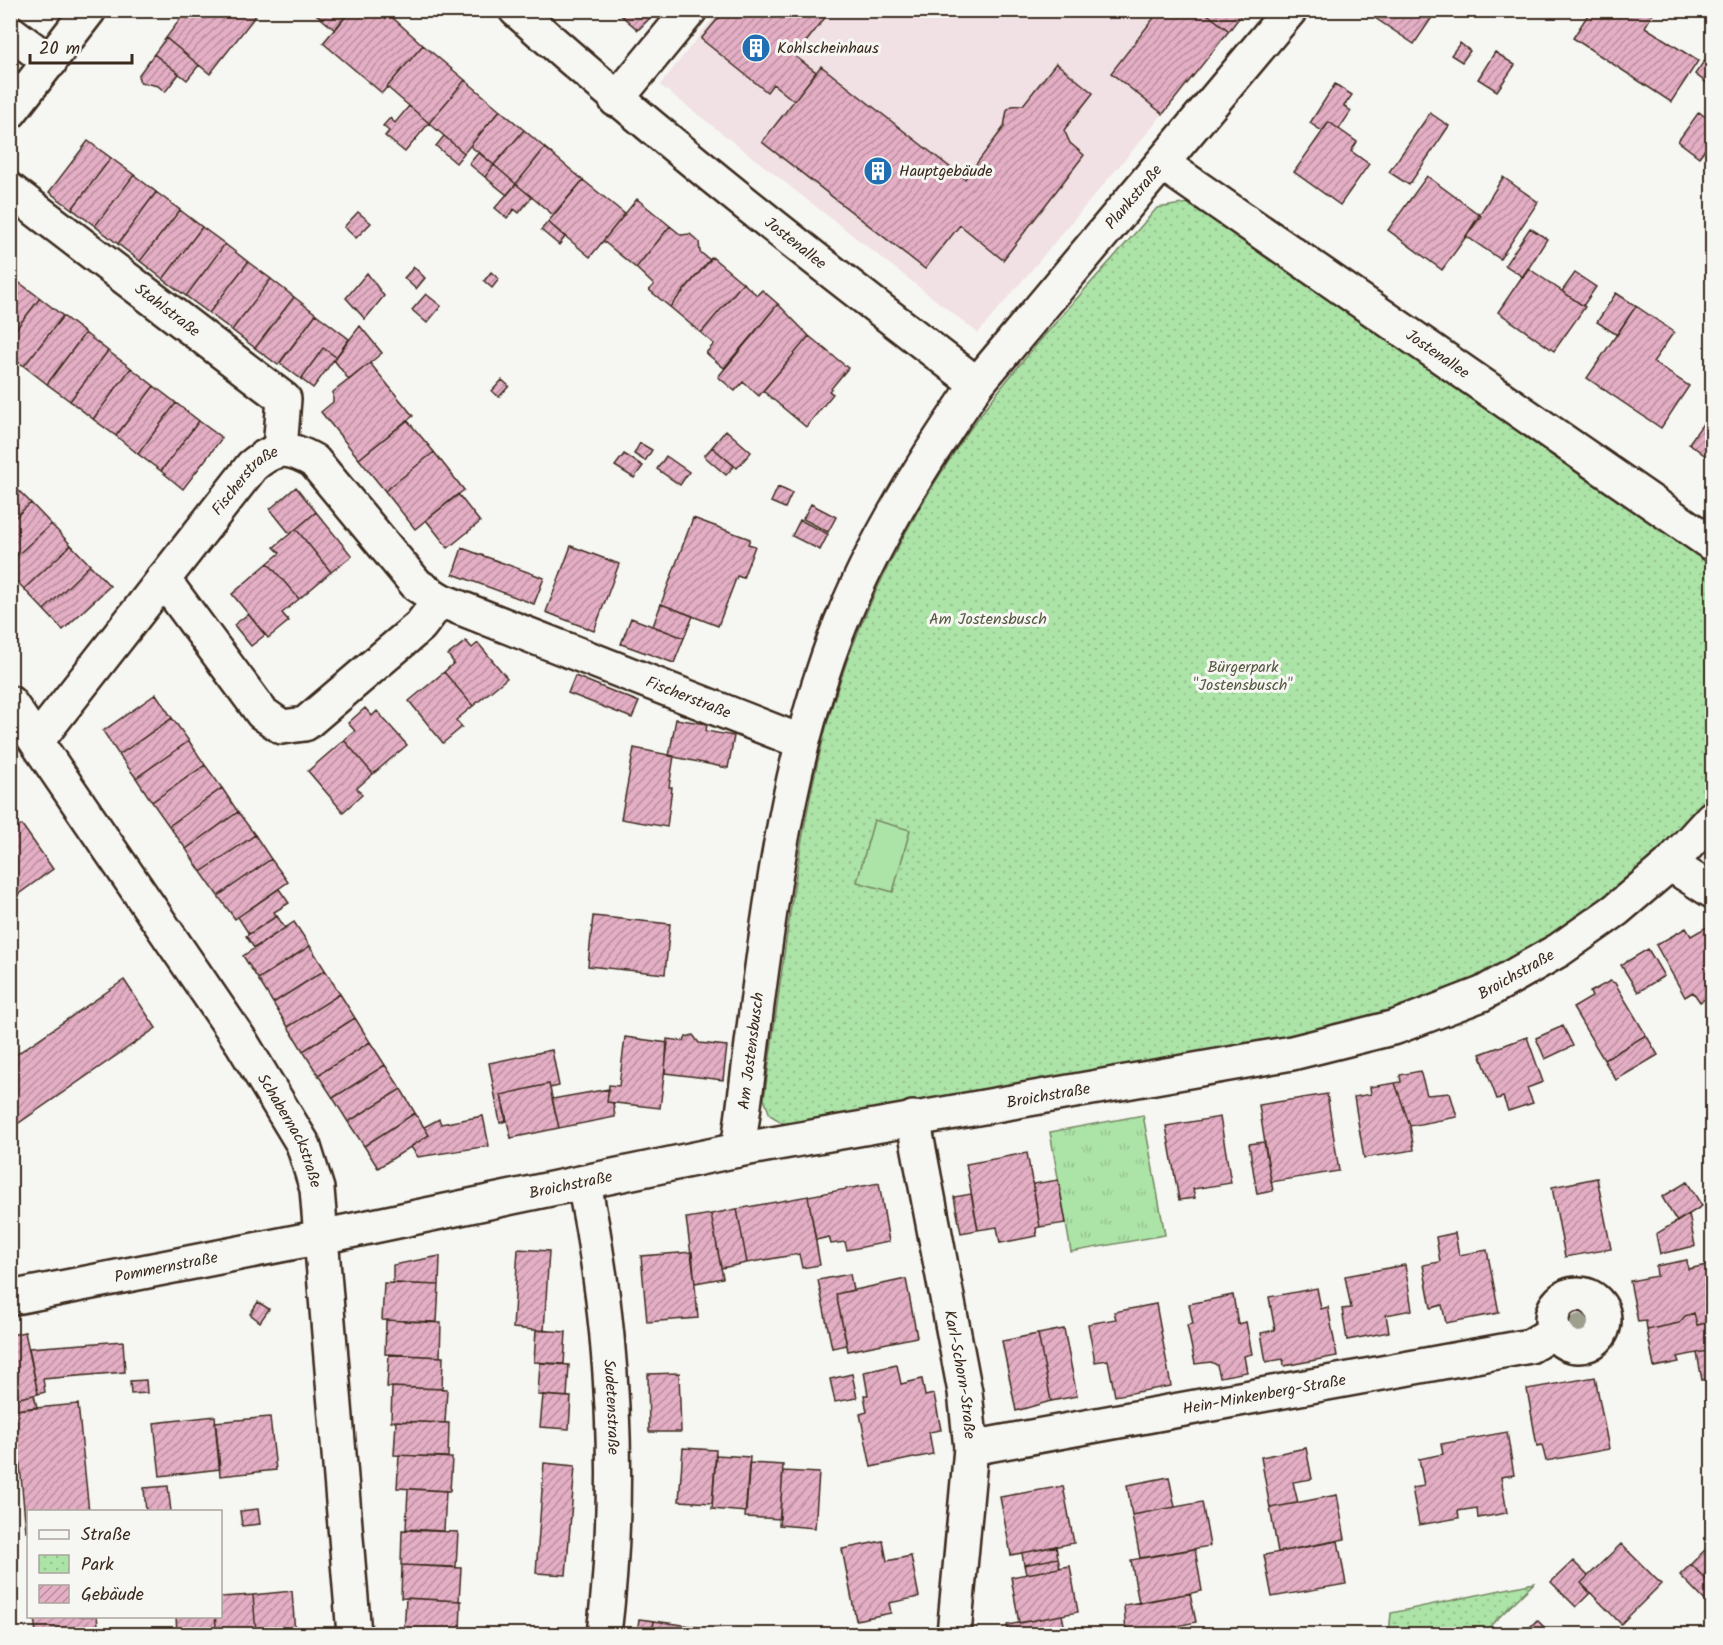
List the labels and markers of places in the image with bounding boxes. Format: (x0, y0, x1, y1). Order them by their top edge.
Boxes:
building icon: Kohlscheinhaus (740, 32, 772, 64)
place label: Kohlscheinhaus (777, 36, 879, 61)
building icon: Hauptgebäude (862, 155, 894, 187)
place label: Hauptgebäude (899, 159, 992, 184)

